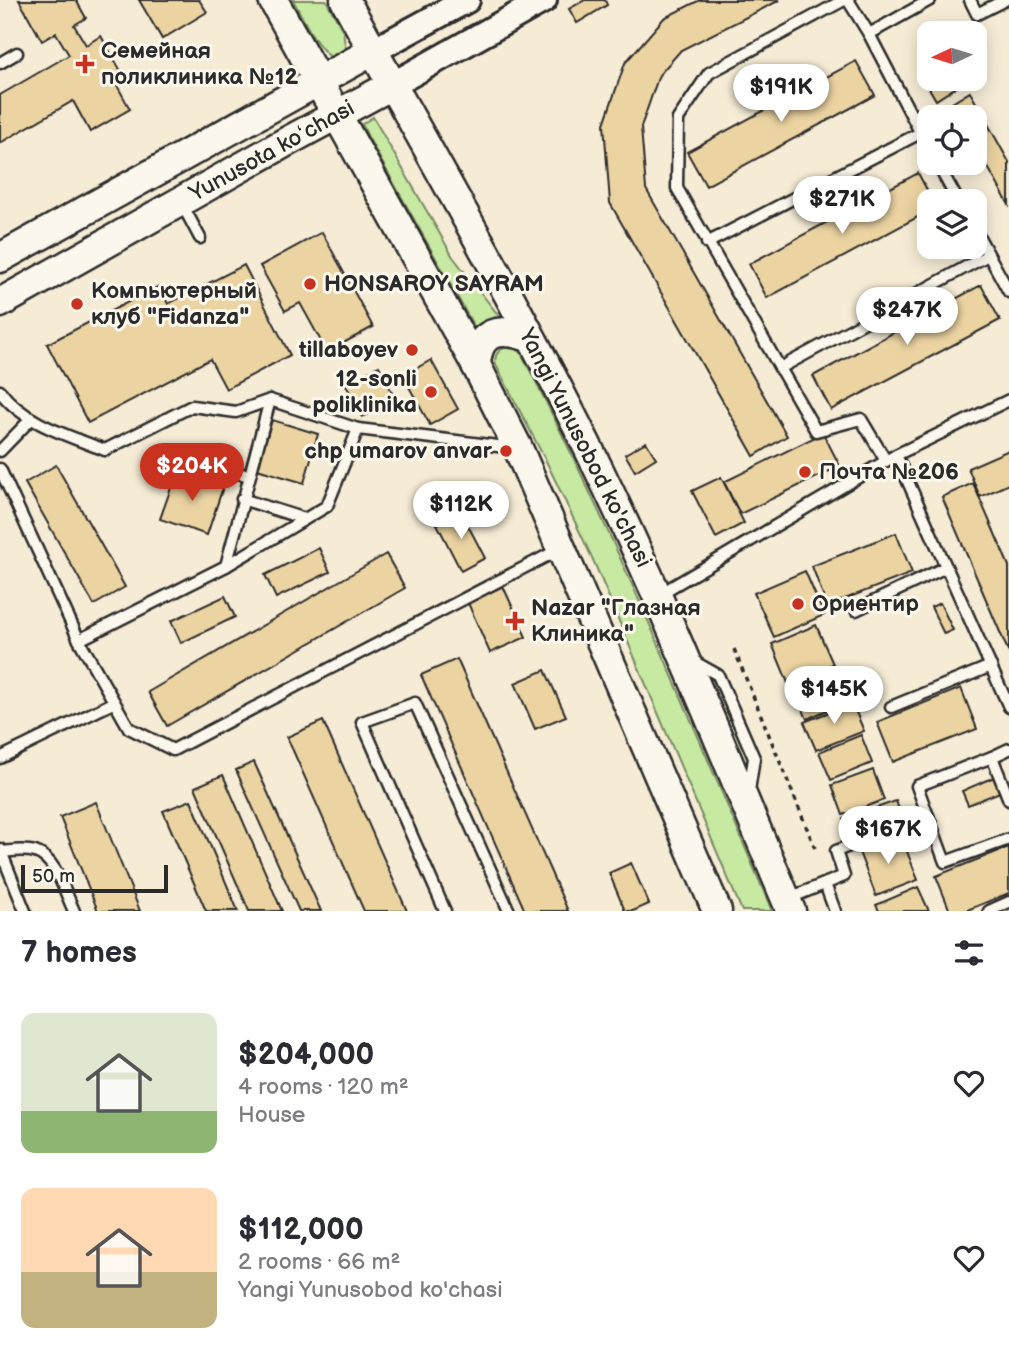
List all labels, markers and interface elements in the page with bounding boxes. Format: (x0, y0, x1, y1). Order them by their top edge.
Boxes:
north arrow (917, 21, 987, 91)
map controls (917, 21, 987, 259)
place label: Семейная поликлиника №12 (101, 37, 298, 91)
marker: Семейная поликлиника №12 (75, 54, 95, 74)
pin: $191K (732, 64, 830, 124)
text: $191K (749, 73, 813, 101)
street label: Yunusota koʻchasi (184, 94, 359, 208)
button: locate (917, 105, 987, 175)
pin: $271K (793, 176, 891, 236)
text: $271K (809, 185, 875, 213)
button: layers (917, 189, 987, 259)
place label: HONSAROY SAYRAM (324, 270, 544, 298)
marker: HONSAROY SAYRAM (302, 276, 318, 292)
place label: Компьютерный клуб "Fidanza" (91, 277, 257, 331)
pin: $247K (858, 288, 956, 347)
marker: Компьютерный клуб "Fidanza" (69, 296, 85, 312)
text: $247K (872, 296, 942, 324)
street label: Yangi Yunusobod ko'chasi (512, 323, 658, 572)
place label: tillaboyev (298, 336, 398, 364)
marker: tillaboyev (404, 342, 420, 358)
place label: 12-sonli poliklinika (313, 365, 417, 419)
marker: 12-sonli poliklinika (423, 384, 439, 400)
place label: chp umarov anvar (304, 437, 493, 465)
marker: chp umarov anvar (498, 443, 514, 459)
pin: $204K (143, 444, 241, 503)
text: $204K (156, 452, 228, 480)
place label: Почта №206 (819, 458, 959, 486)
marker: Почта №206 (797, 464, 813, 480)
pin: $112K (412, 482, 510, 541)
text: $112K (429, 490, 493, 518)
place label: Ориентир (812, 590, 919, 618)
place label: Nazar "Глазная Клиника" (531, 594, 701, 648)
marker: Ориентир (790, 596, 806, 612)
marker: Nazar "Глазная Клиника" (505, 611, 525, 631)
pin: $145K (785, 666, 883, 726)
text: $145K (800, 675, 868, 703)
pin: $167K (839, 806, 937, 866)
text: $167K (854, 815, 922, 843)
scale bar (21, 862, 168, 894)
text: 50 m (32, 865, 75, 888)
icon: filters (950, 934, 988, 972)
text: 7 homes (21, 935, 137, 971)
text: $204,000 (238, 1037, 374, 1073)
icon: home (77, 1041, 161, 1125)
icon: heart (950, 1064, 988, 1102)
text: 4 rooms · 120 m² (238, 1073, 409, 1101)
text: House (238, 1101, 305, 1129)
text: $112,000 (238, 1212, 364, 1248)
icon: home (77, 1216, 161, 1300)
icon: heart (950, 1239, 988, 1277)
text: 2 rooms · 66 m² (238, 1248, 400, 1276)
text: Yangi Yunusobod ko'chasi (238, 1276, 503, 1304)

